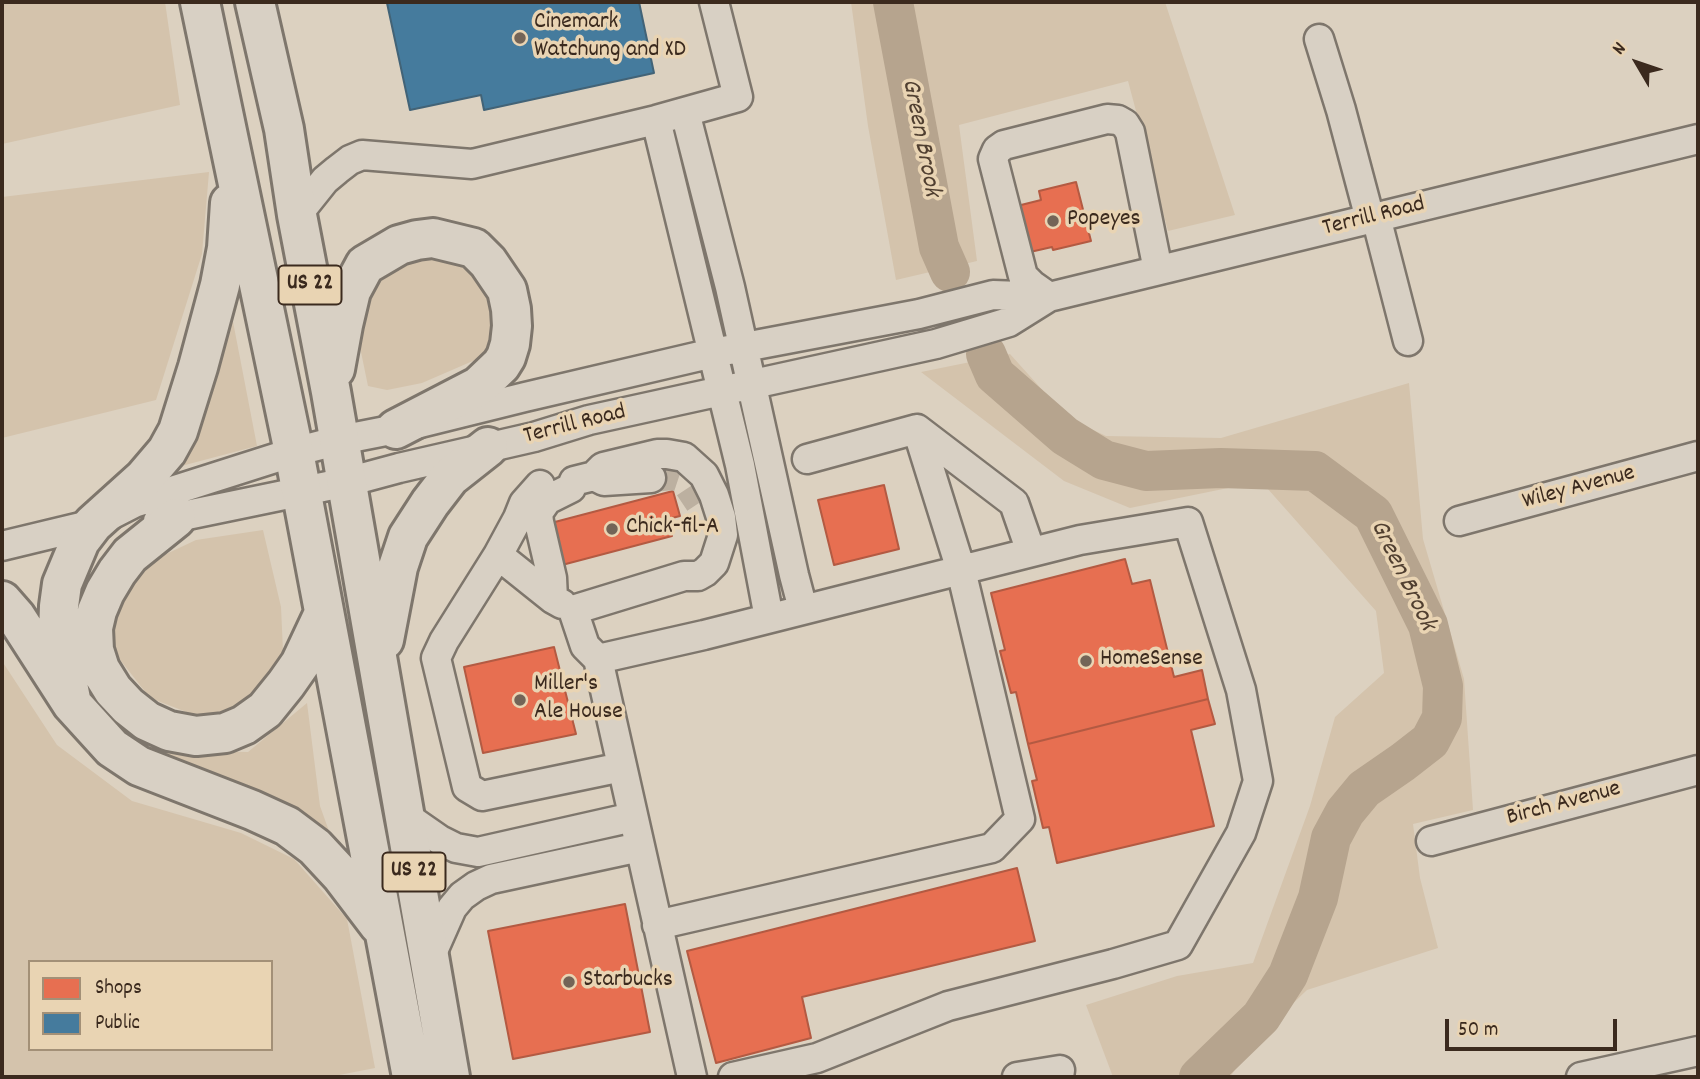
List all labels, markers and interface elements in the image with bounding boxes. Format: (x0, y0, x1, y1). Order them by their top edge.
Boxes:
place label: Cinemark Watchung and XD (534, 10, 686, 66)
north arrow (1602, 28, 1672, 98)
marker: Cinemark Watchung and XD (512, 30, 528, 46)
text: N (1607, 37, 1634, 62)
water label: Green Brook (892, 76, 946, 200)
street label: Terrill Road (1320, 191, 1428, 245)
place label: Popeyes (1067, 207, 1141, 235)
marker: Popeyes (1045, 213, 1061, 229)
road number: US 22 (278, 266, 342, 304)
street label: Terrill Road (521, 399, 629, 453)
street label: Wiley Avenue (1520, 460, 1638, 518)
place label: Chick-fil-A (626, 515, 719, 543)
water label: Green Brook (1361, 516, 1441, 636)
marker: Chick-fil-A (604, 521, 620, 537)
place label: HomeSense (1100, 647, 1203, 675)
marker: HomeSense (1078, 653, 1094, 669)
place label: Miller's Ale House (534, 672, 623, 728)
marker: Miller's Ale House (512, 692, 528, 708)
street label: Birch Avenue (1504, 776, 1624, 834)
road number: US 22 (382, 852, 446, 892)
legend (28, 960, 273, 1051)
place label: Starbucks (583, 968, 673, 996)
text: Shops (95, 974, 142, 1004)
marker: Starbucks (561, 974, 577, 990)
scale bar (1448, 1006, 1620, 1050)
text: Public (95, 1009, 140, 1039)
text: 50 m (1458, 1016, 1498, 1046)

